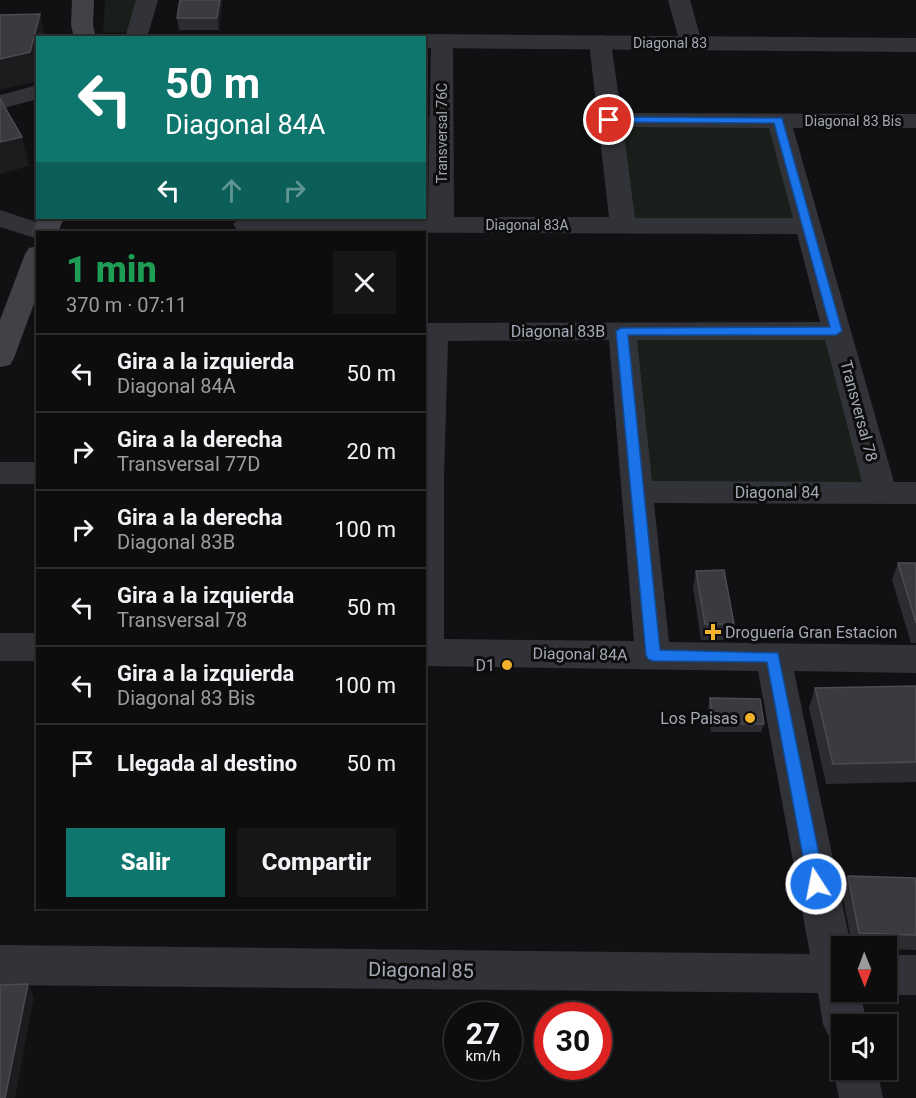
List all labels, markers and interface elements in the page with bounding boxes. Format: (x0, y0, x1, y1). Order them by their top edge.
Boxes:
street label: Diagonal 83 (633, 35, 707, 51)
text: 50 m (165, 59, 260, 108)
icon: left (66, 60, 144, 138)
street label: Transversal 76C (434, 83, 450, 183)
pin (583, 94, 634, 145)
icon: arrive (592, 103, 625, 136)
text: Diagonal 84A (165, 109, 325, 141)
street label: Diagonal 83 Bis (805, 113, 901, 129)
icon: left (152, 174, 185, 207)
icon: ahead (215, 174, 248, 207)
icon: right (278, 174, 311, 207)
street label: Diagonal 83A (485, 217, 569, 233)
text: 1 min (66, 249, 157, 291)
button: close (333, 251, 396, 314)
text: 370 m · 07:11 (66, 293, 187, 317)
street label: Diagonal 83B (511, 322, 605, 341)
text: Gira a la izquierda (117, 349, 294, 374)
icon: left (66, 357, 99, 390)
street label: Transversal 78 (836, 358, 882, 464)
text: 50 m (347, 361, 396, 386)
text: Diagonal 84A (117, 374, 236, 398)
text: Gira a la derecha (117, 427, 283, 452)
icon: right (66, 435, 99, 468)
text: 20 m (347, 439, 396, 464)
text: Transversal 77D (117, 452, 260, 476)
street label: Diagonal 84 (735, 483, 819, 502)
text: Gira a la derecha (117, 505, 283, 530)
icon: right (66, 513, 99, 546)
text: 100 m (334, 517, 396, 542)
text: Diagonal 83B (117, 530, 235, 554)
text: Gira a la izquierda (117, 583, 294, 608)
icon: left (66, 591, 99, 624)
text: 50 m (347, 595, 396, 620)
text: Transversal 78 (117, 608, 247, 632)
place label: Droguería Gran Estacion (725, 623, 897, 642)
marker: Droguería Gran Estacion (706, 625, 720, 639)
street label: Diagonal 84A (532, 644, 628, 664)
place label: D1 (476, 656, 495, 675)
marker: D1 (500, 658, 514, 672)
text: Gira a la izquierda (117, 661, 294, 686)
icon: left (66, 669, 99, 702)
text: 100 m (334, 673, 396, 698)
text: Diagonal 83 Bis (117, 686, 255, 710)
place label: Los Paisas (660, 709, 738, 728)
marker: Los Paisas (743, 711, 757, 725)
icon: arrive (66, 747, 99, 780)
text: Llegada al destino (117, 751, 297, 776)
text: 50 m (347, 751, 396, 776)
button: Salir (66, 828, 225, 897)
button: Compartir (237, 828, 396, 897)
position arrow (784, 852, 848, 916)
north arrow (831, 936, 897, 1002)
map controls (831, 936, 897, 1080)
street label: Diagonal 85 (368, 957, 474, 983)
speed limit sign: 30 (534, 1002, 612, 1080)
button: sound (831, 1014, 897, 1080)
text: 27 (466, 1016, 500, 1051)
text: km/h (465, 1047, 501, 1065)

